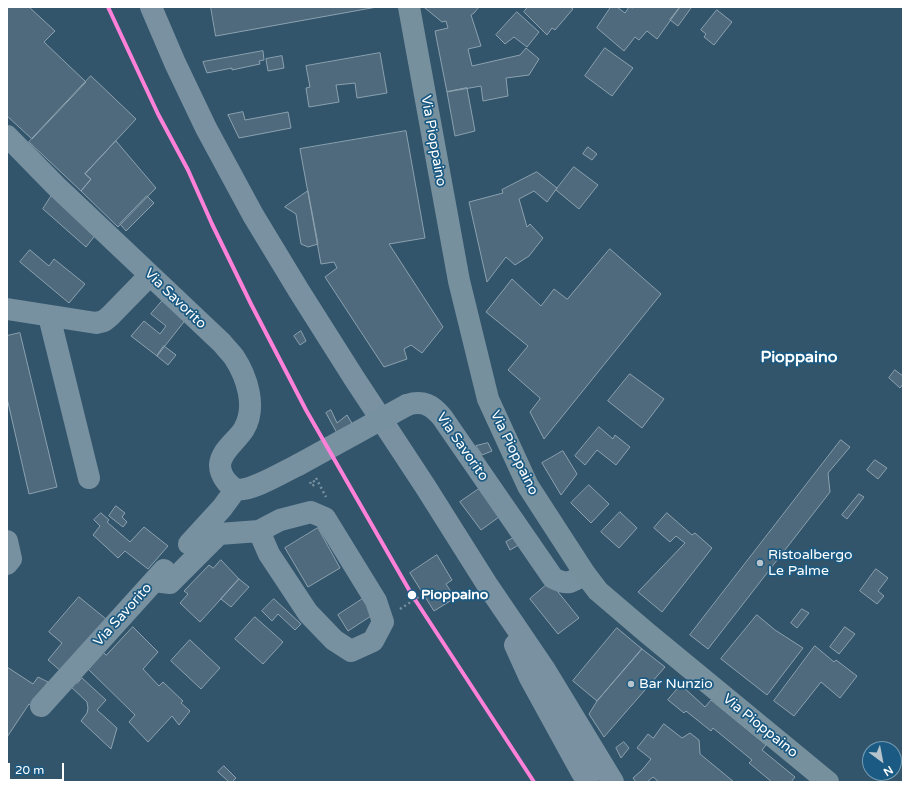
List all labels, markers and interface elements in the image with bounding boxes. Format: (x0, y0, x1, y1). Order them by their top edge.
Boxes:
street label: Via Pioppaino (417, 94, 449, 188)
street label: Via Savorito (141, 265, 209, 333)
district label: Pioppaino (761, 348, 837, 368)
street label: Via Pioppaino (486, 408, 542, 498)
street label: Via Savorito (432, 410, 492, 484)
place label: Ristoalbergo Le Palme (768, 547, 852, 580)
marker: Ristoalbergo Le Palme (755, 558, 765, 568)
street label: Via Savorito (90, 580, 156, 650)
place label: Pioppaino (421, 587, 488, 603)
marker: Pioppaino (406, 589, 418, 601)
place label: Bar Nunzio (639, 676, 713, 692)
marker: Bar Nunzio (626, 679, 636, 689)
street label: Via Pioppaino (719, 691, 801, 761)
north arrow (862, 741, 902, 781)
scale bar (10, 755, 66, 781)
text: 20 m (15, 763, 44, 777)
text: N (881, 763, 895, 779)

